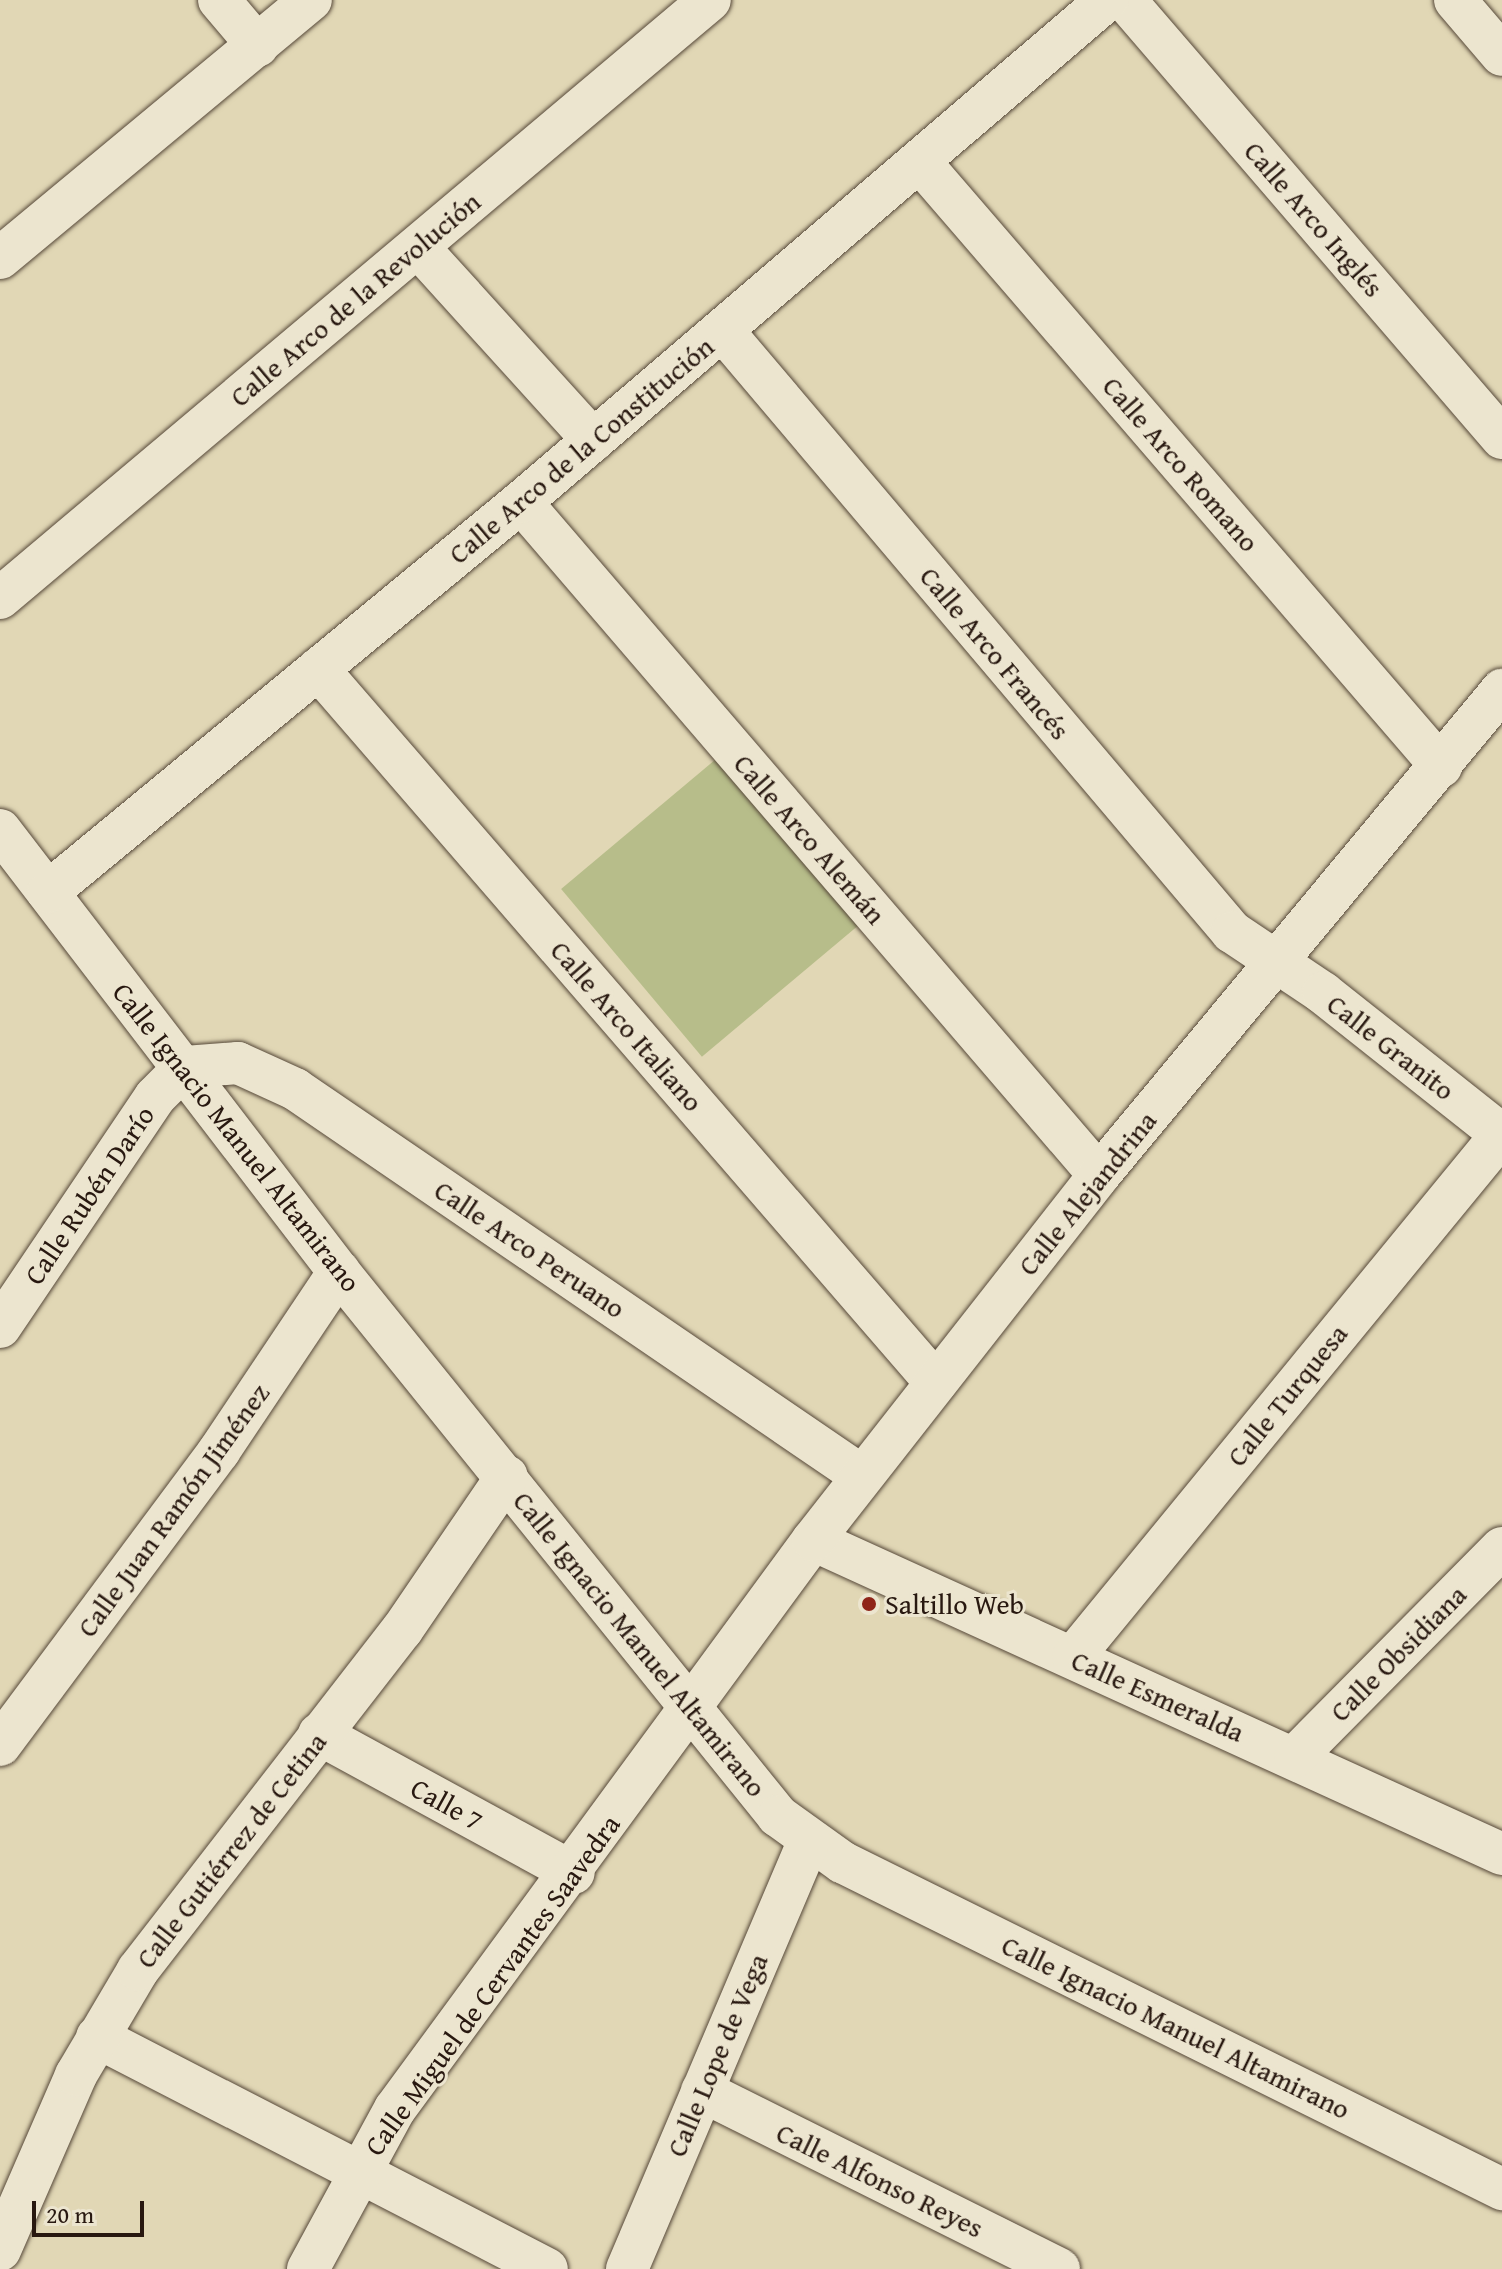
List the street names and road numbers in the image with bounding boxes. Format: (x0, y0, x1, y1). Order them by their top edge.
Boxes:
street label: Calle Arco Inglés (1237, 134, 1391, 304)
street label: Calle Arco de la Revolución (223, 185, 487, 413)
street label: Calle Arco de la Constitución (442, 329, 720, 571)
street label: Calle Arco Romano (1096, 370, 1266, 558)
street label: Calle Arco Francés (913, 560, 1077, 746)
street label: Calle Arco Alemán (727, 747, 893, 931)
street label: Calle Arco Italiano (544, 934, 710, 1118)
street label: Calle Ignacio Manuel Altamirano (106, 976, 368, 1298)
street label: Calle Granito (1321, 987, 1461, 1107)
street label: Calle Rubén Darío (17, 1099, 161, 1291)
street label: Calle Alejandrina (1011, 1104, 1163, 1282)
street label: Calle Arco Peruano (428, 1173, 632, 1325)
street label: Calle Turquesa (1220, 1317, 1354, 1473)
street label: Calle Juan Ramón Jiménez (70, 1377, 276, 1643)
street label: Calle Ignacio Manuel Altamirano (506, 1485, 774, 1803)
street label: Calle Obsidiana (1323, 1578, 1473, 1728)
street label: Calle Esmeralda (1067, 1643, 1249, 1749)
street label: Calle Gutiérrez de Cetina (129, 1726, 333, 1974)
street label: Calle 7 (405, 1771, 489, 1837)
street label: Calle Miguel de Cervantes Saavedra (357, 1808, 627, 2162)
street label: Calle Ignacio Manuel Altamirano (996, 1928, 1356, 2126)
street label: Calle Lope de Vega (659, 1949, 775, 2161)
street label: Calle Alfonso Reyes (771, 2115, 989, 2245)

